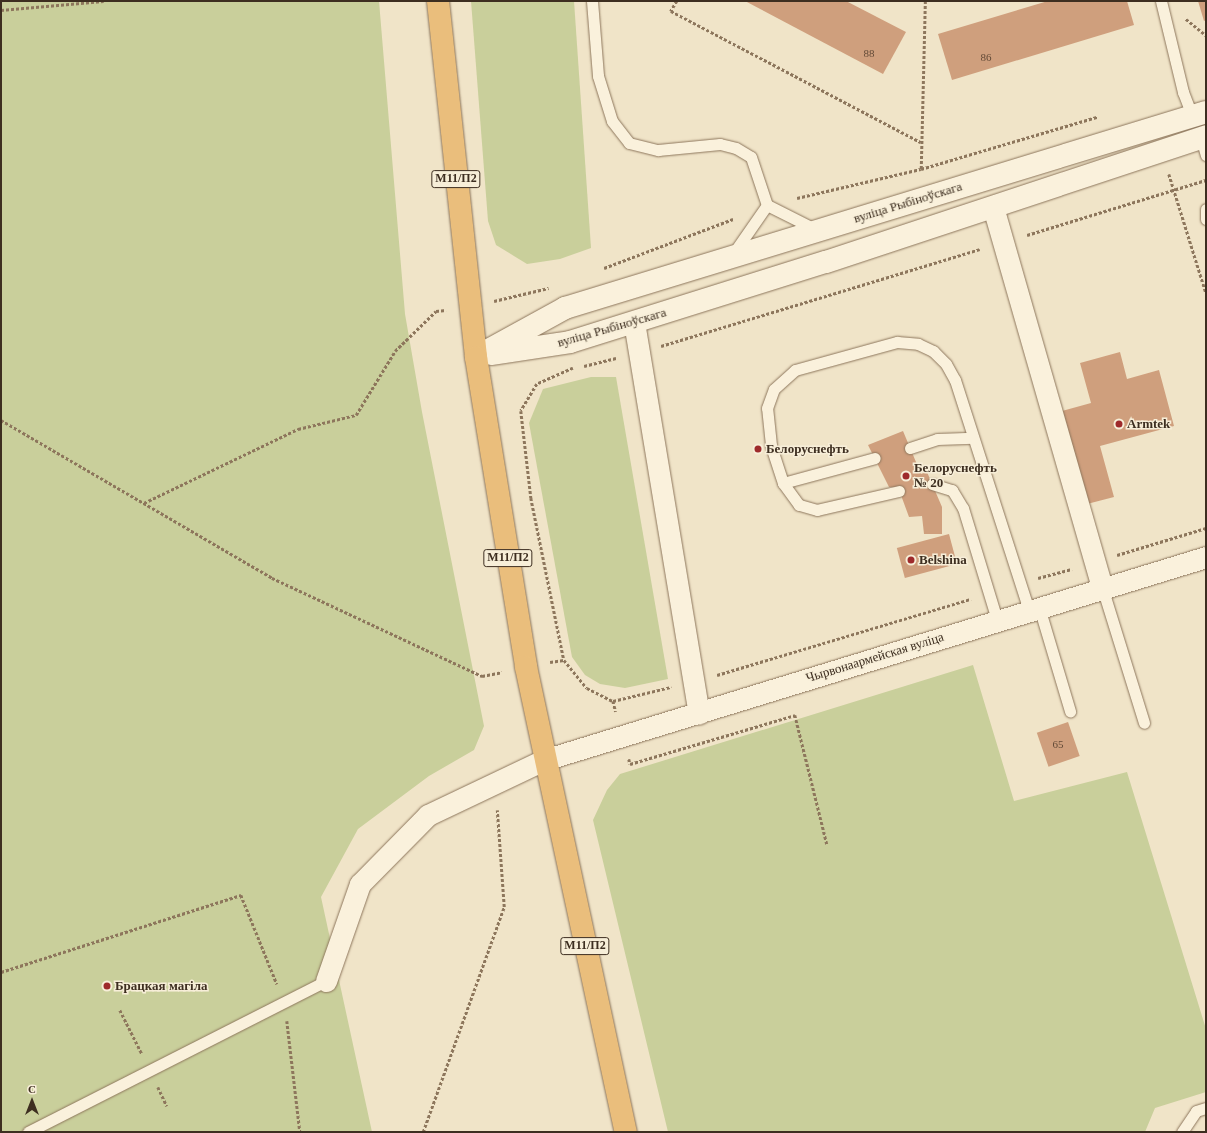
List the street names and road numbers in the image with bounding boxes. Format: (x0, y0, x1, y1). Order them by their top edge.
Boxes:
road number: М11/П2 (431, 169, 481, 189)
street label: вуліца Рыбіноўскага (852, 179, 964, 227)
street label: вуліца Рыбіноўскага (556, 305, 668, 351)
road number: М11/П2 (483, 548, 533, 568)
street label: Чырвонаармейская вуліца (804, 630, 946, 686)
road number: М11/П2 (560, 936, 610, 956)

